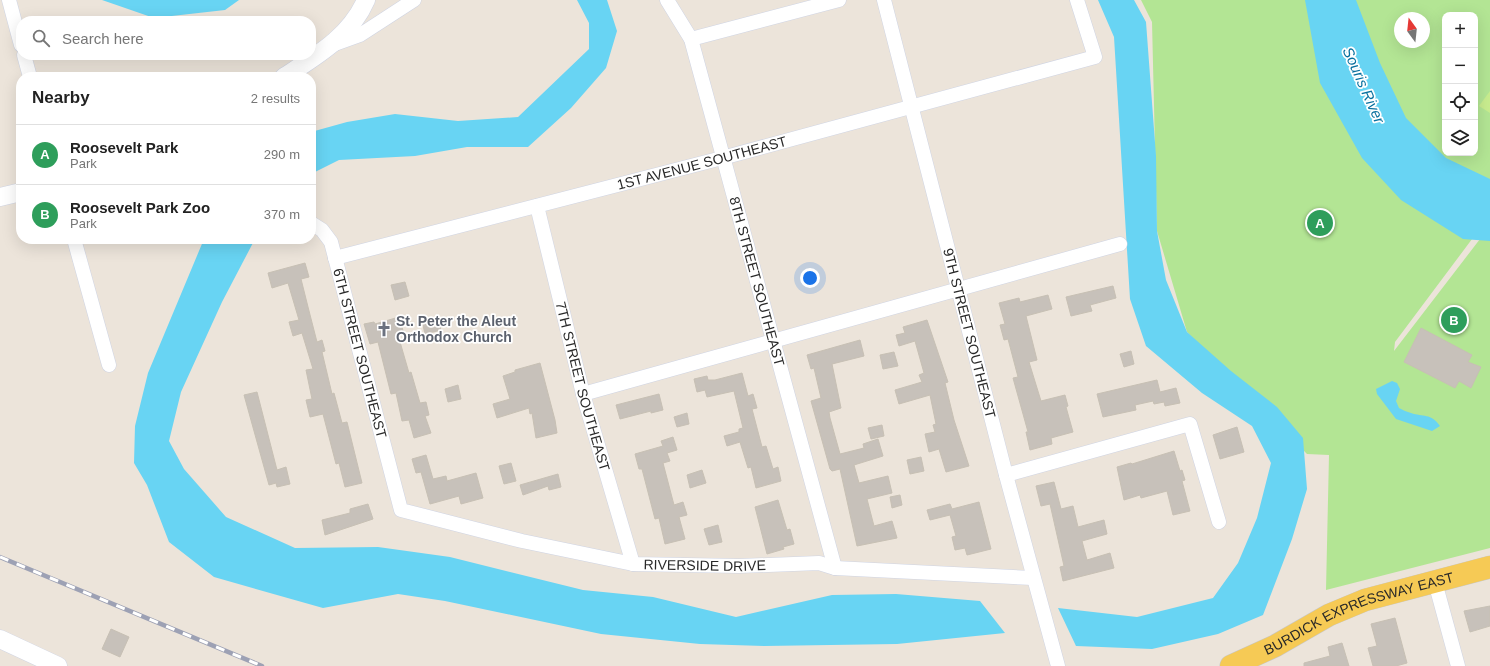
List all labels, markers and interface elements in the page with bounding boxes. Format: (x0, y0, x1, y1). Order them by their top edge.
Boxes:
north arrow (1394, 12, 1430, 48)
map controls (1442, 12, 1478, 156)
button: + (1442, 12, 1478, 48)
search box (16, 16, 316, 60)
icon: search (30, 27, 52, 49)
text: Search here (62, 30, 144, 47)
water label: Souris River (1340, 44, 1389, 127)
button: − (1442, 48, 1478, 84)
button: locate (1442, 84, 1478, 120)
text: Nearby (32, 88, 90, 107)
text: 2 results (251, 91, 300, 106)
button: layers (1442, 120, 1478, 156)
street label: 1ST AVENUE SOUTHEAST (615, 133, 789, 193)
text: Roosevelt Park (70, 139, 178, 156)
text: A (40, 147, 50, 162)
text: 290 m (264, 147, 300, 162)
text: Park (70, 156, 97, 171)
street label: 8TH STREET SOUTHEAST (726, 195, 788, 368)
text: Roosevelt Park Zoo (70, 199, 210, 216)
text: B (40, 207, 50, 222)
text: 370 m (264, 207, 300, 222)
pin: A (1307, 208, 1333, 238)
text: Park (70, 216, 97, 231)
street label: 9TH STREET SOUTHEAST (940, 246, 999, 420)
street label: 6TH STREET SOUTHEAST (330, 267, 390, 440)
your location (800, 268, 820, 288)
street label: 7TH STREET SOUTHEAST (553, 300, 613, 473)
pin: B (1441, 305, 1467, 335)
place label: St. Peter the Aleut Orthodox Church (396, 313, 516, 345)
church icon: St. Peter the Aleut Orthodox Church (375, 320, 393, 338)
street label: RIVERSIDE DRIVE (643, 556, 766, 574)
street label: BURDICK EXPRESSWAY EAST (1261, 569, 1456, 658)

